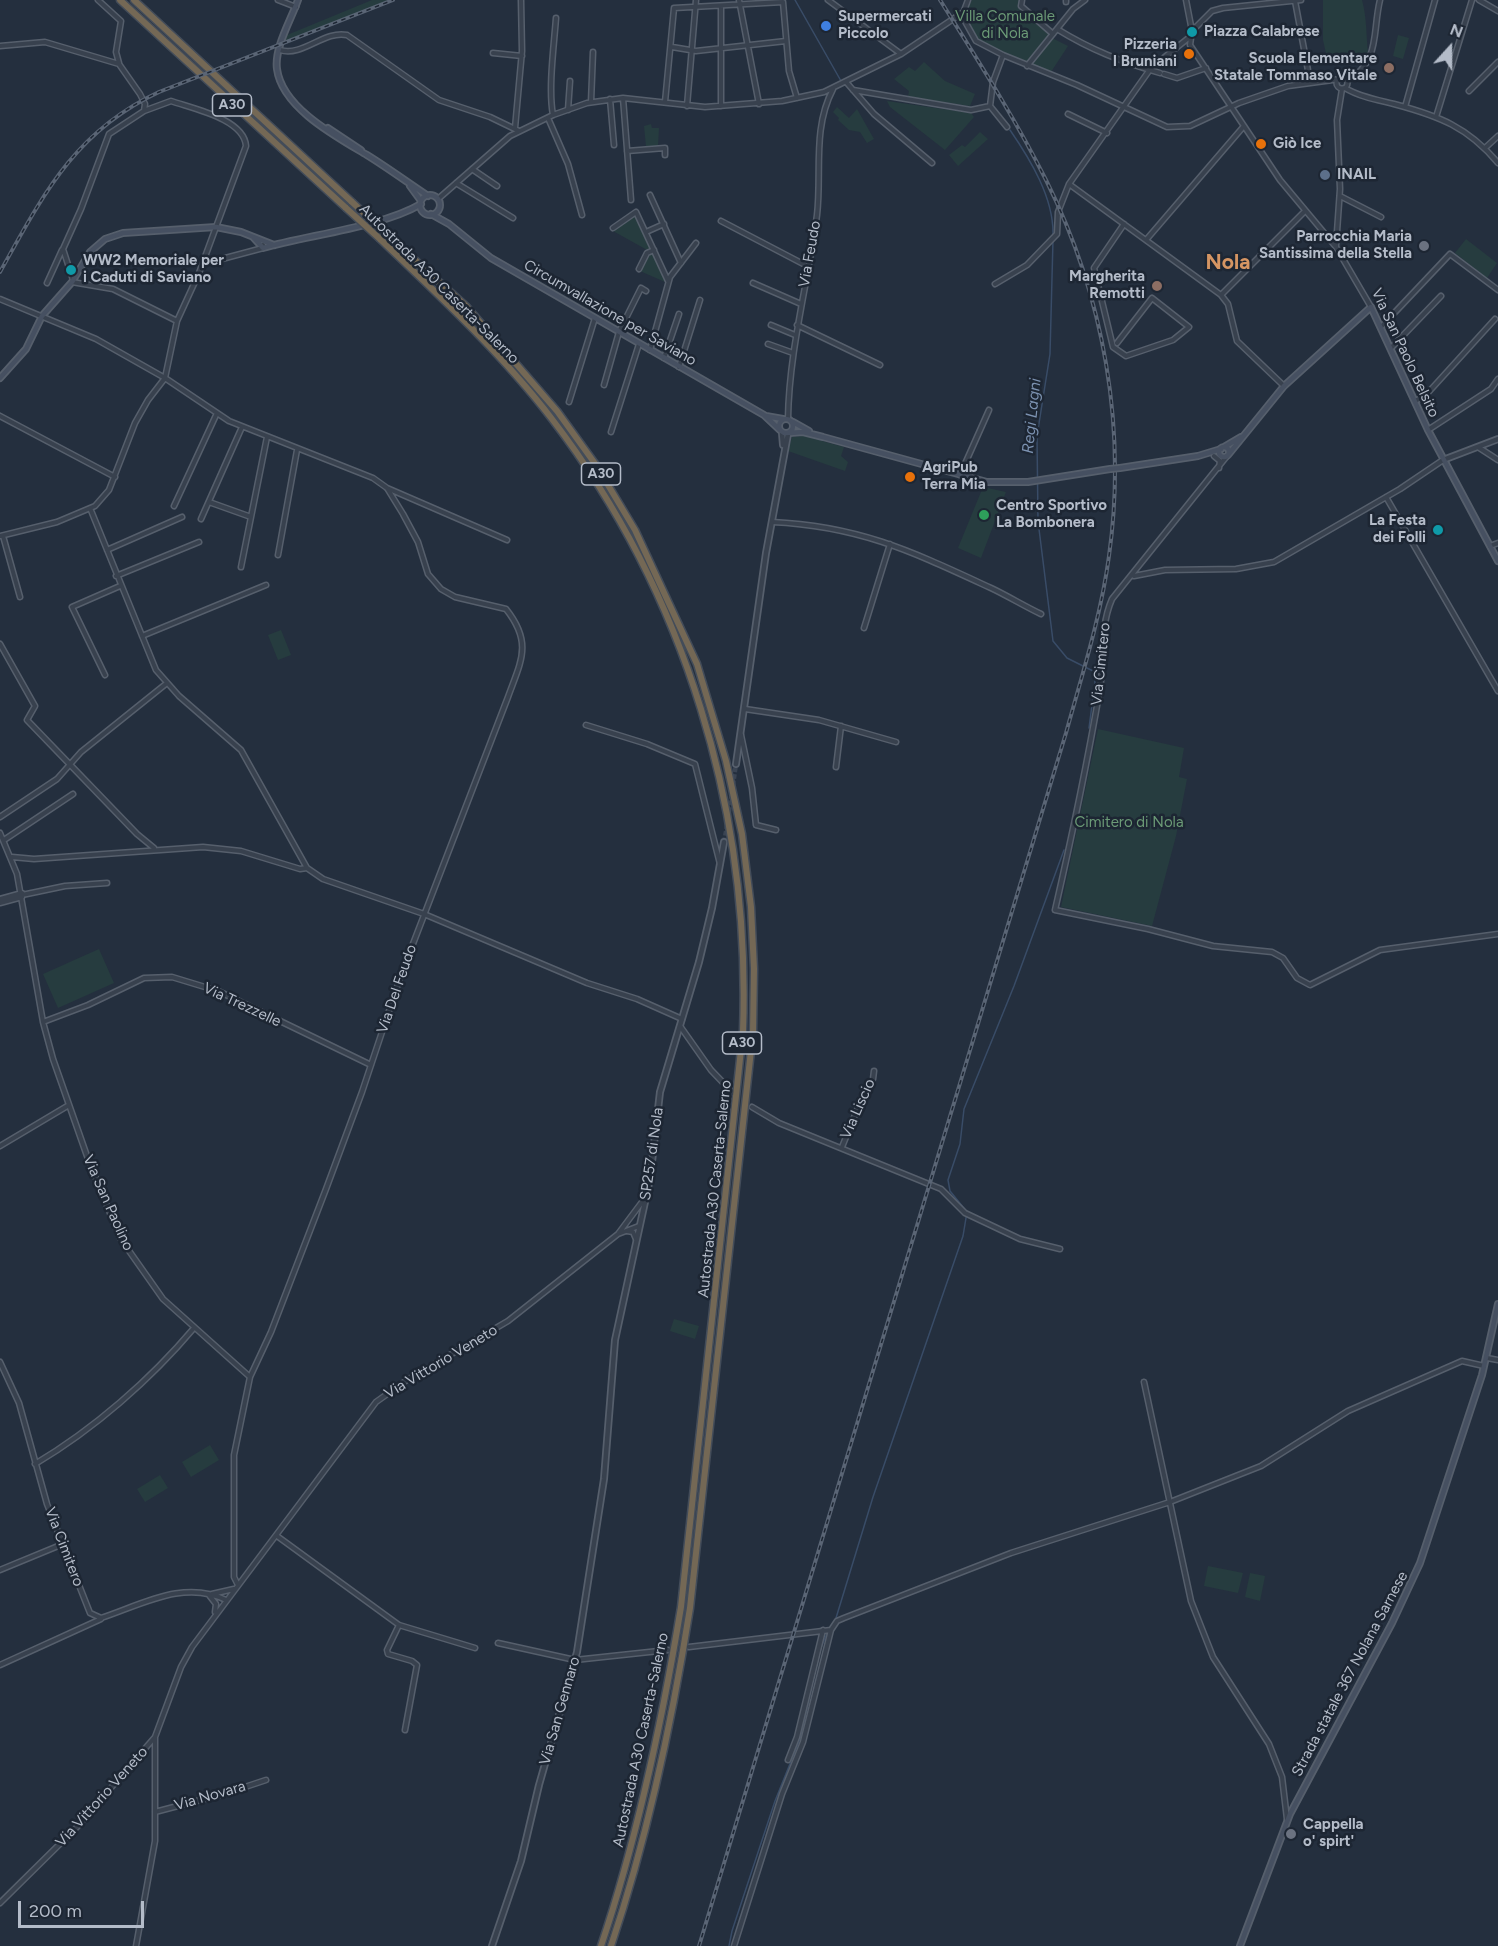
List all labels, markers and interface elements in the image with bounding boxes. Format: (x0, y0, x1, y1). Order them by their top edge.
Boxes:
place label: Supermercati Piccolo (838, 8, 932, 43)
park label: Villa Comunale di Nola (955, 8, 1055, 43)
north arrow (1420, 18, 1480, 78)
marker: Supermercati Piccolo (819, 19, 833, 33)
text: N (1447, 20, 1466, 42)
place label: Piazza Calabrese (1204, 23, 1320, 41)
marker: Piazza Calabrese (1185, 25, 1199, 39)
place label: Pizzeria I Bruniani (1113, 36, 1177, 71)
marker: Pizzeria I Bruniani (1182, 47, 1196, 61)
place label: Scuola Elementare Statale Tommaso Vitale (1214, 50, 1377, 85)
marker: Scuola Elementare Statale Tommaso Vitale (1382, 61, 1396, 75)
road number: A30 (212, 94, 252, 116)
place label: Giò Ice (1273, 135, 1321, 153)
marker: Giò Ice (1254, 137, 1268, 151)
place label: INAIL (1337, 166, 1376, 184)
marker: INAIL (1318, 168, 1332, 182)
street label: Autostrada A30 Caserta-Salerno (355, 200, 523, 368)
street label: Via Feudo (795, 219, 825, 289)
place label: Parrocchia Maria Santissima della Stella (1259, 228, 1412, 263)
marker: Parrocchia Maria Santissima della Stella (1417, 239, 1431, 253)
district label: Nola (1206, 250, 1250, 276)
place label: WW2 Memoriale per i Caduti di Saviano (83, 252, 224, 287)
street label: Circumvallazione per Saviano (520, 256, 700, 370)
marker: WW2 Memoriale per i Caduti di Saviano (64, 263, 78, 277)
place label: Margherita Remotti (1069, 268, 1145, 303)
marker: Margherita Remotti (1150, 279, 1164, 293)
street label: Via San Paolo Belsito (1367, 286, 1443, 420)
water label: Regi Lagni (1019, 377, 1045, 455)
place label: AgriPub Terra Mia (922, 459, 986, 494)
road number: A30 (582, 463, 620, 485)
marker: AgriPub Terra Mia (903, 470, 917, 484)
place label: Centro Sportivo La Bombonera (996, 497, 1107, 532)
marker: Centro Sportivo La Bombonera (977, 508, 991, 522)
place label: La Festa dei Folli (1369, 512, 1426, 547)
marker: La Festa dei Folli (1431, 523, 1445, 537)
street label: Via Cimitero (1088, 622, 1114, 706)
park label: Cimitero di Nola (1074, 814, 1184, 832)
street label: Via Del Feudo (373, 942, 421, 1036)
street label: Via Trezzelle (200, 979, 284, 1031)
road number: A30 (722, 1032, 762, 1054)
street label: Via Liscio (837, 1076, 879, 1142)
street label: Autostrada A30 Caserta-Salerno (695, 1079, 735, 1299)
street label: SP257 di Nola (637, 1106, 667, 1202)
street label: Via San Paolino (79, 1152, 137, 1254)
street label: Via Vittorio Veneto (381, 1321, 501, 1403)
street label: Via Cimitero (41, 1505, 87, 1589)
street label: Strada statale 367 Nolana Sarnese (1288, 1568, 1412, 1780)
street label: Autostrada A30 Caserta-Salerno (609, 1631, 673, 1849)
street label: Via San Gennaro (536, 1655, 584, 1767)
street label: Via Vittorio Veneto (52, 1743, 152, 1851)
street label: Via Novara (172, 1777, 248, 1815)
place label: Cappella o' spirt' (1303, 1816, 1364, 1851)
marker: Cappella o' spirt' (1284, 1827, 1298, 1841)
scale bar (21, 1889, 147, 1927)
text: 200 m (29, 1900, 82, 1922)

